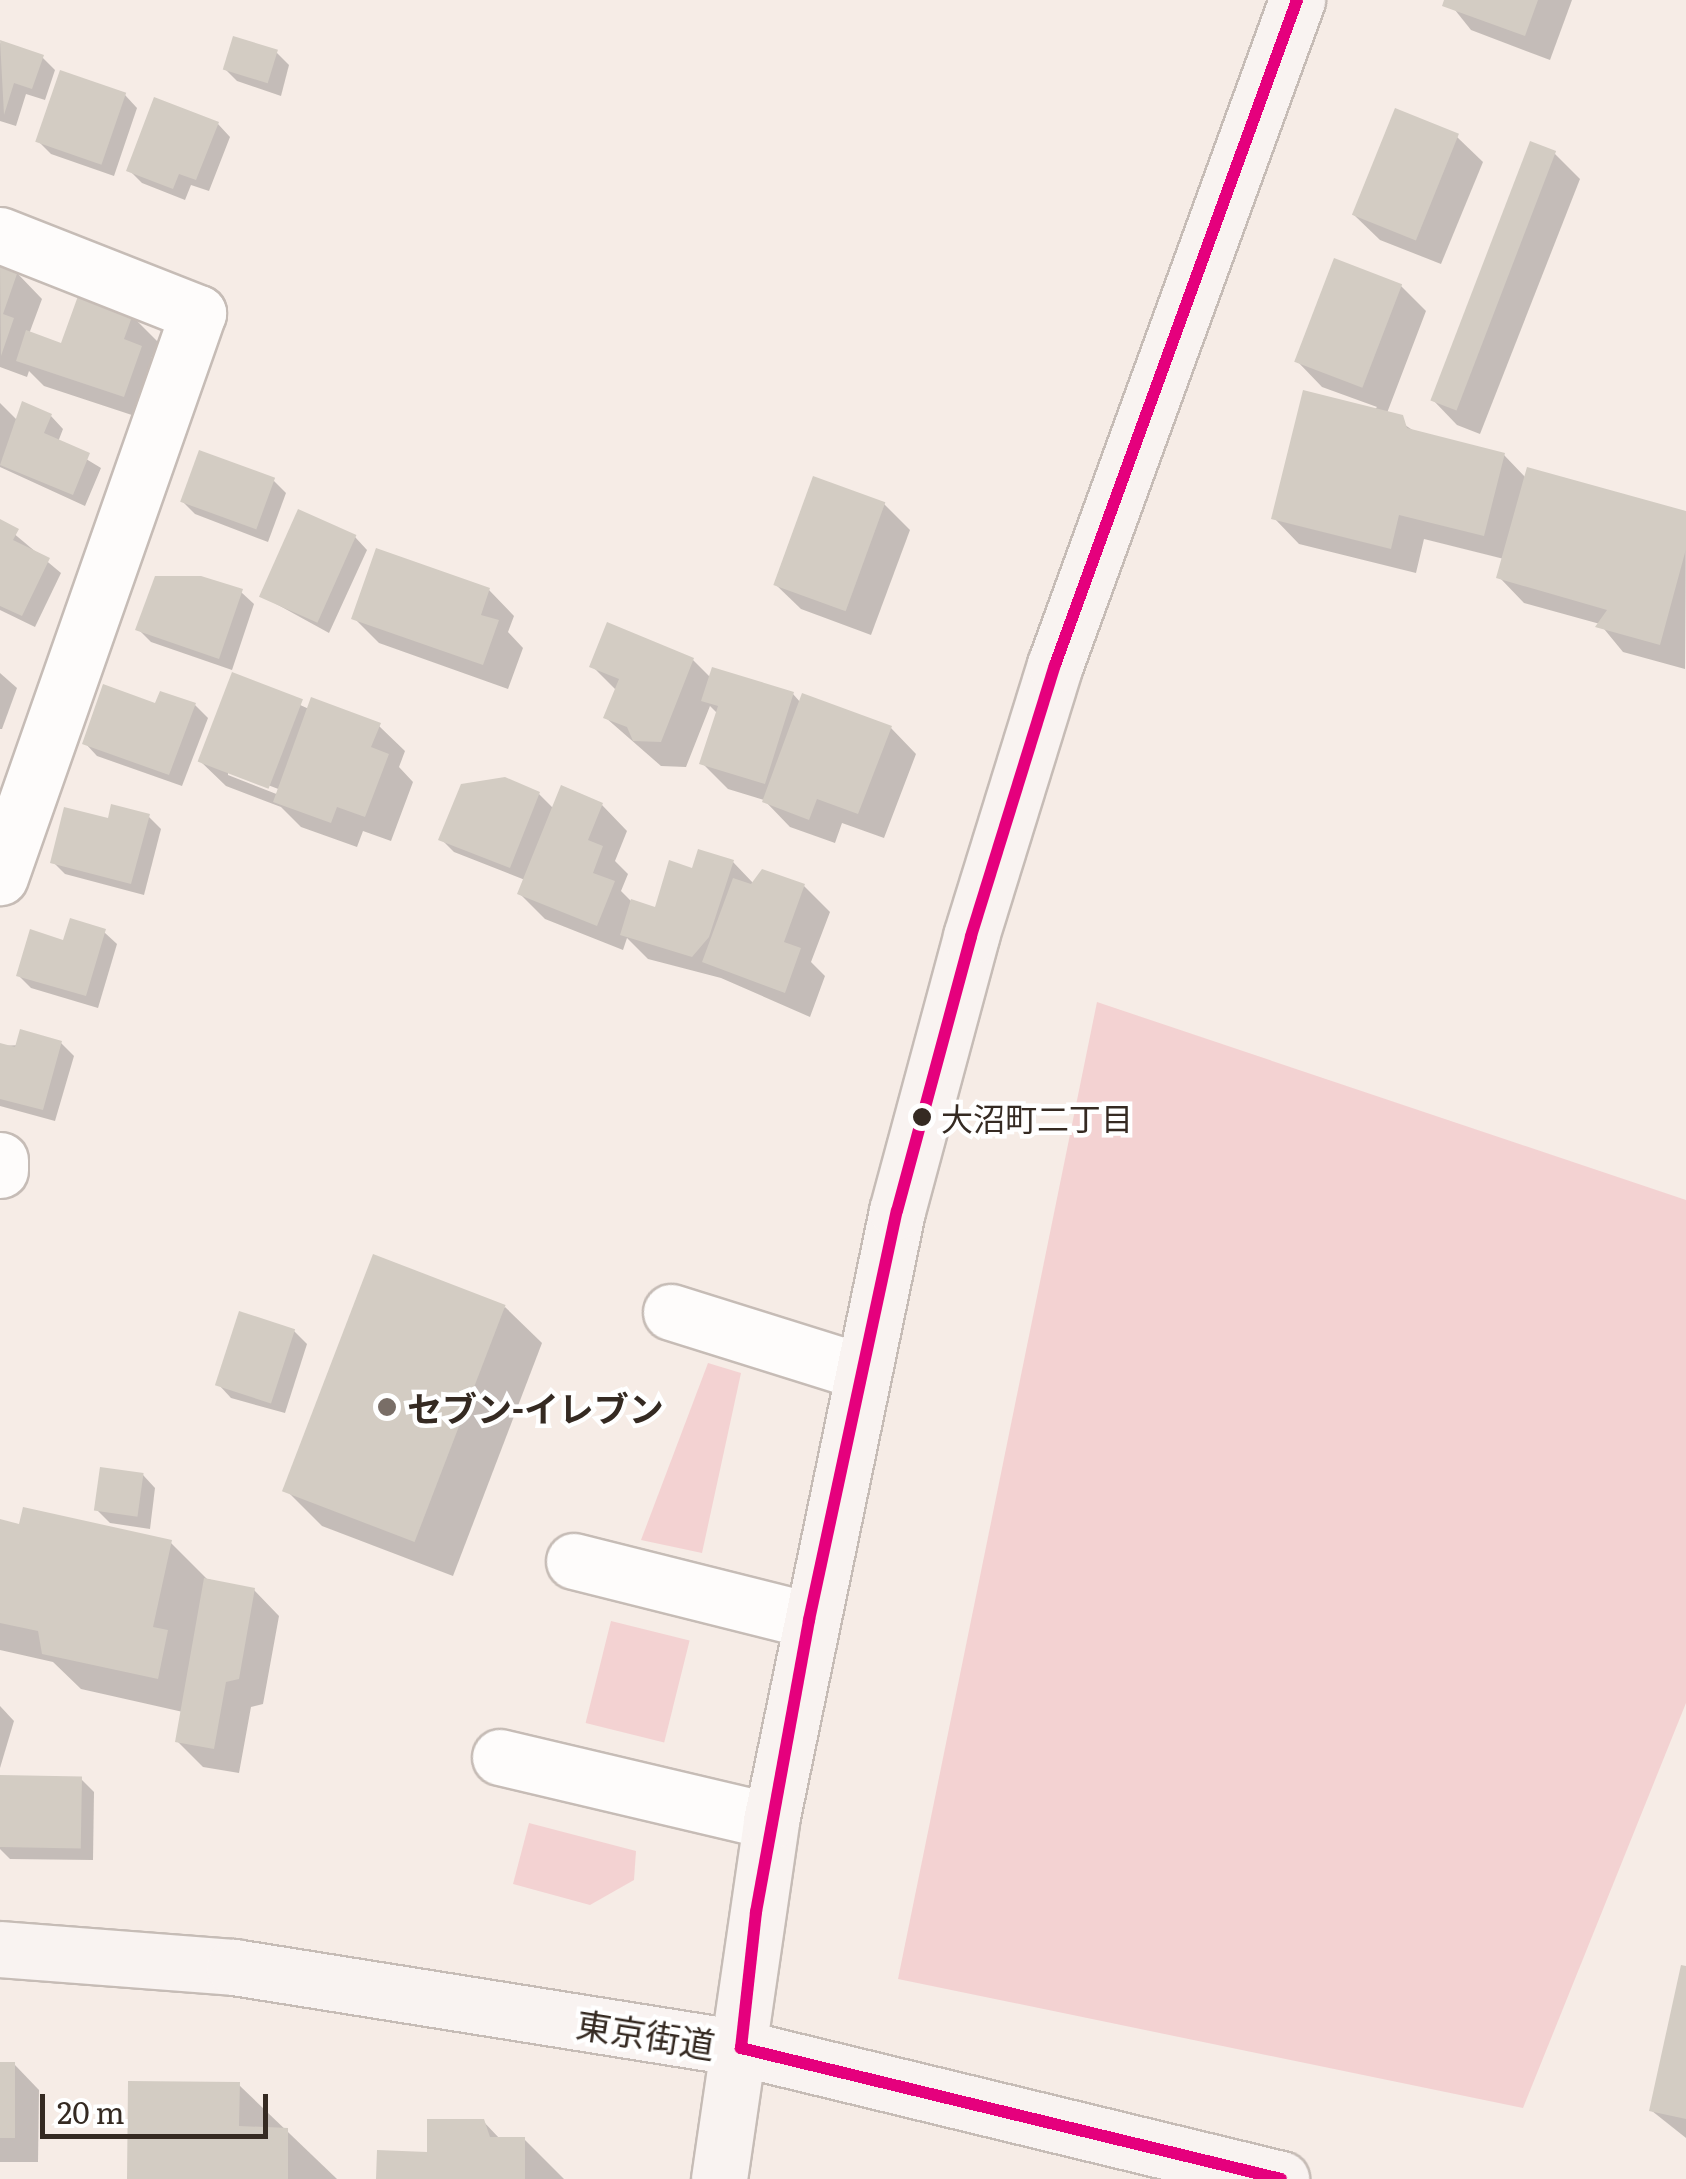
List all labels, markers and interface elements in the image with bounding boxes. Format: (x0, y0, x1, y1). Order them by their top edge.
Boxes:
place label: 大沼町二丁目 (941, 1098, 1133, 1136)
marker: 大沼町二丁目 (912, 1107, 932, 1127)
place label: セブン-イレブン (407, 1386, 664, 1428)
marker: セブン-イレブン (376, 1396, 398, 1418)
street label: 東京街道 (574, 2001, 718, 2065)
scale bar (45, 2074, 272, 2136)
text: 20 m (57, 2089, 125, 2133)

